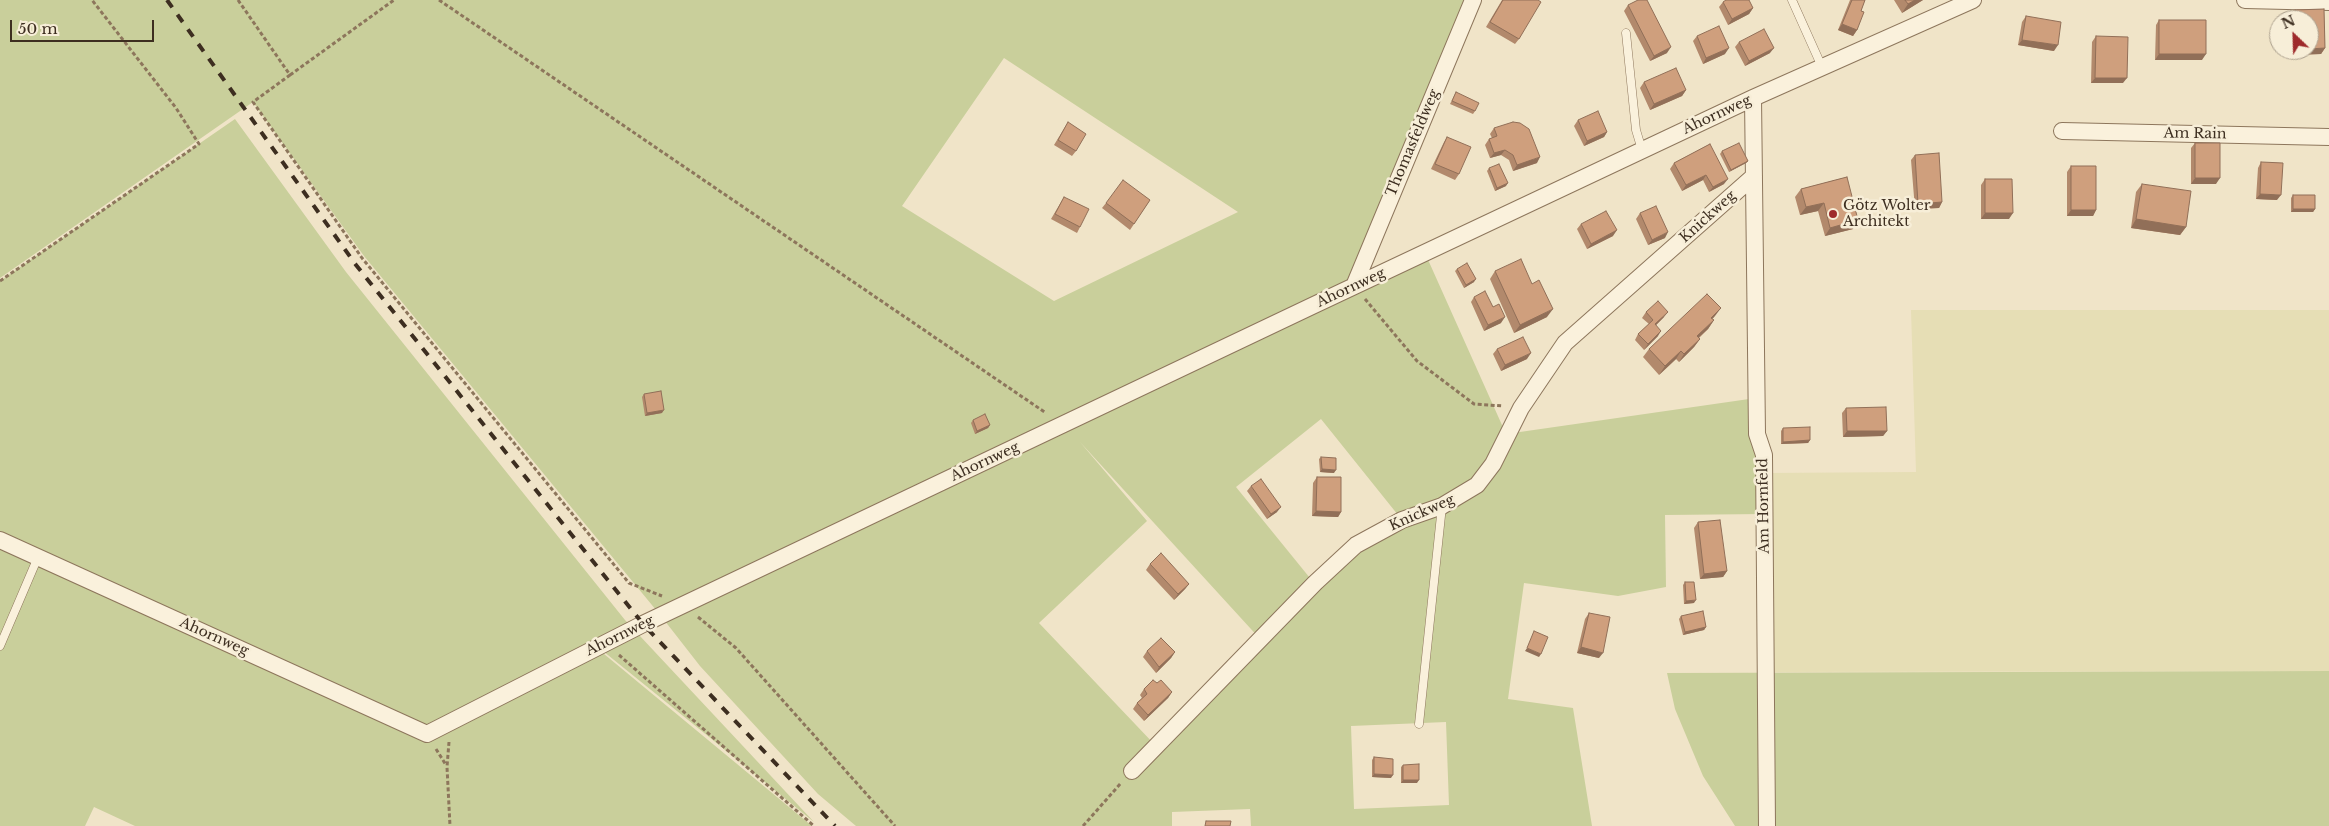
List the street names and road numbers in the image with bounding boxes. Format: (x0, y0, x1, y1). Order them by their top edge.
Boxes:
street label: Thomasfeldweg (1383, 87, 1443, 199)
street label: Ahornweg (1680, 92, 1754, 138)
street label: Am Rain (2163, 125, 2227, 143)
street label: Knickweg (1677, 187, 1739, 247)
street label: Ahornweg (1314, 265, 1388, 311)
street label: Ahornweg (948, 439, 1022, 485)
street label: Am Hornfeld (1755, 458, 1773, 554)
street label: Knickweg (1387, 491, 1457, 535)
street label: Ahornweg (583, 612, 657, 660)
street label: Ahornweg (177, 614, 251, 660)

